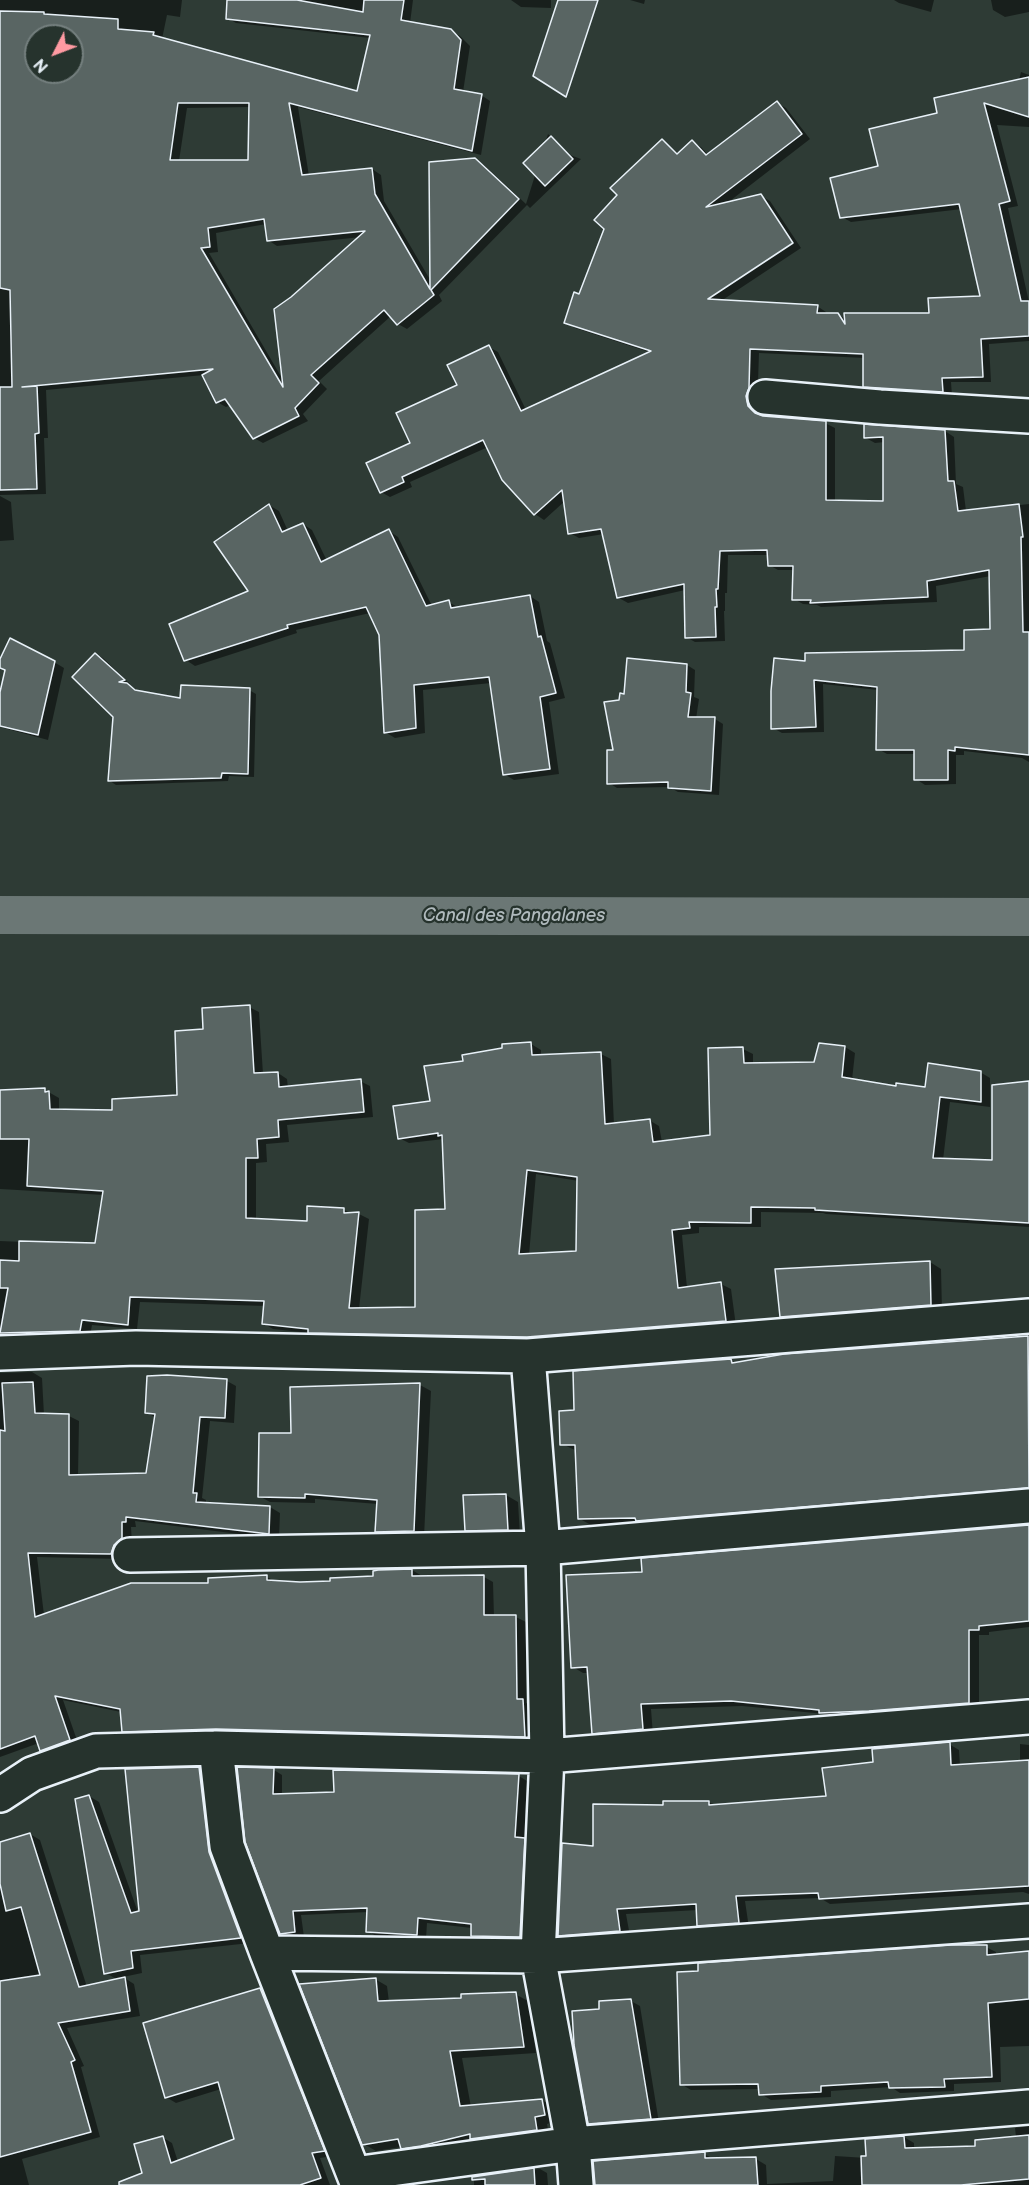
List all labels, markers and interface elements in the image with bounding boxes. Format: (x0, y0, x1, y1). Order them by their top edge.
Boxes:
north arrow (24, 24, 84, 84)
text: N (31, 54, 53, 76)
water label: Canal des Pangalanes (423, 905, 605, 927)

